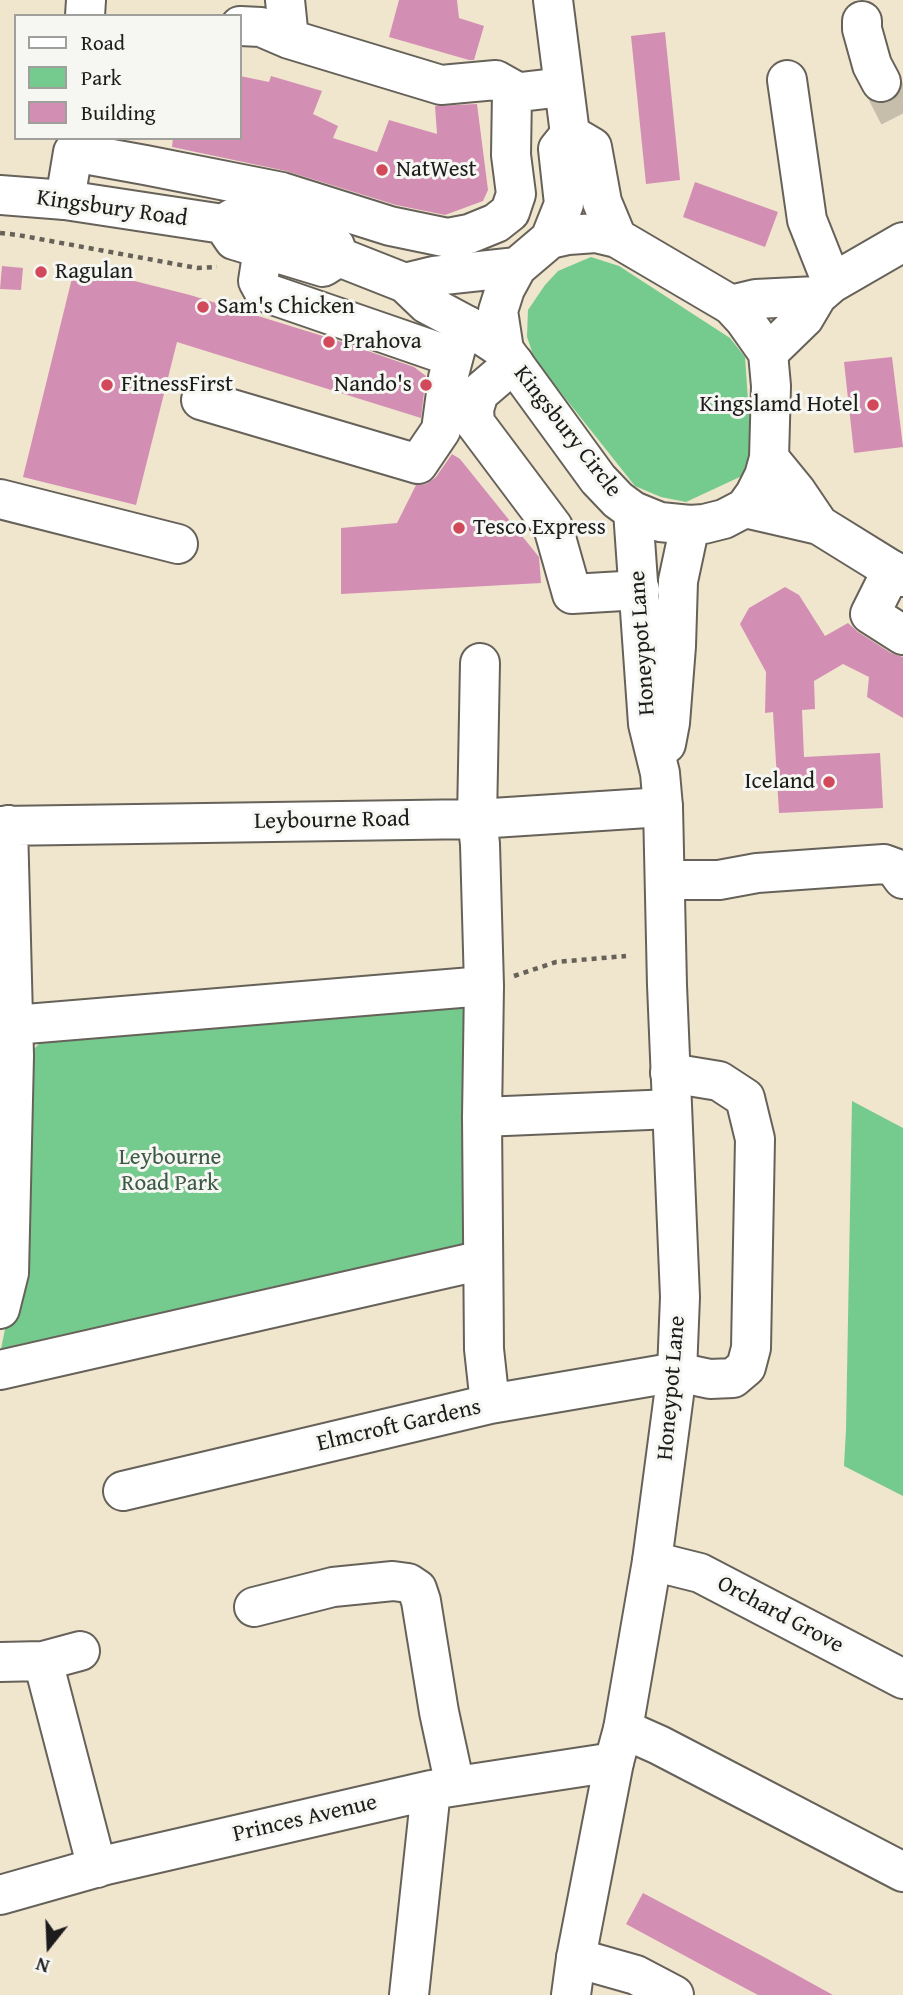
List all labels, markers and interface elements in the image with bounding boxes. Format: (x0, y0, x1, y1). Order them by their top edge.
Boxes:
legend (14, 14, 242, 140)
text: Road (81, 27, 125, 58)
text: Park (81, 62, 122, 93)
text: Building (81, 97, 155, 128)
place label: NatWest (396, 156, 477, 184)
marker: NatWest (374, 162, 390, 178)
street label: Kingsbury Road (35, 185, 189, 233)
place label: Ragulan (55, 258, 133, 286)
marker: Ragulan (33, 264, 49, 280)
place label: Sam's Chicken (217, 293, 355, 321)
marker: Sam's Chicken (195, 299, 211, 315)
place label: Prahova (343, 328, 422, 356)
marker: Prahova (321, 334, 337, 350)
street label: Kingsbury Circle (507, 361, 627, 503)
place label: FitnessFirst (121, 371, 233, 399)
place label: Nando's (334, 371, 412, 399)
marker: FitnessFirst (99, 377, 115, 393)
marker: Nando's (418, 377, 434, 393)
place label: Kingslamd Hotel (700, 391, 859, 419)
marker: Kingslamd Hotel (865, 397, 881, 413)
place label: Tesco Express (473, 514, 606, 542)
marker: Tesco Express (451, 520, 467, 536)
street label: Honeypot Lane (624, 570, 662, 716)
place label: Iceland (744, 768, 815, 796)
marker: Iceland (821, 774, 837, 790)
street label: Leybourne Road (254, 806, 410, 836)
park label: Leybourne Road Park (119, 1144, 221, 1198)
street label: Honeypot Lane (652, 1314, 692, 1462)
street label: Elmcroft Gardens (314, 1394, 484, 1458)
street label: Orchard Grove (712, 1570, 848, 1660)
street label: Princes Avenue (230, 1789, 380, 1849)
north arrow (14, 1911, 84, 1981)
text: N (32, 1951, 53, 1981)

